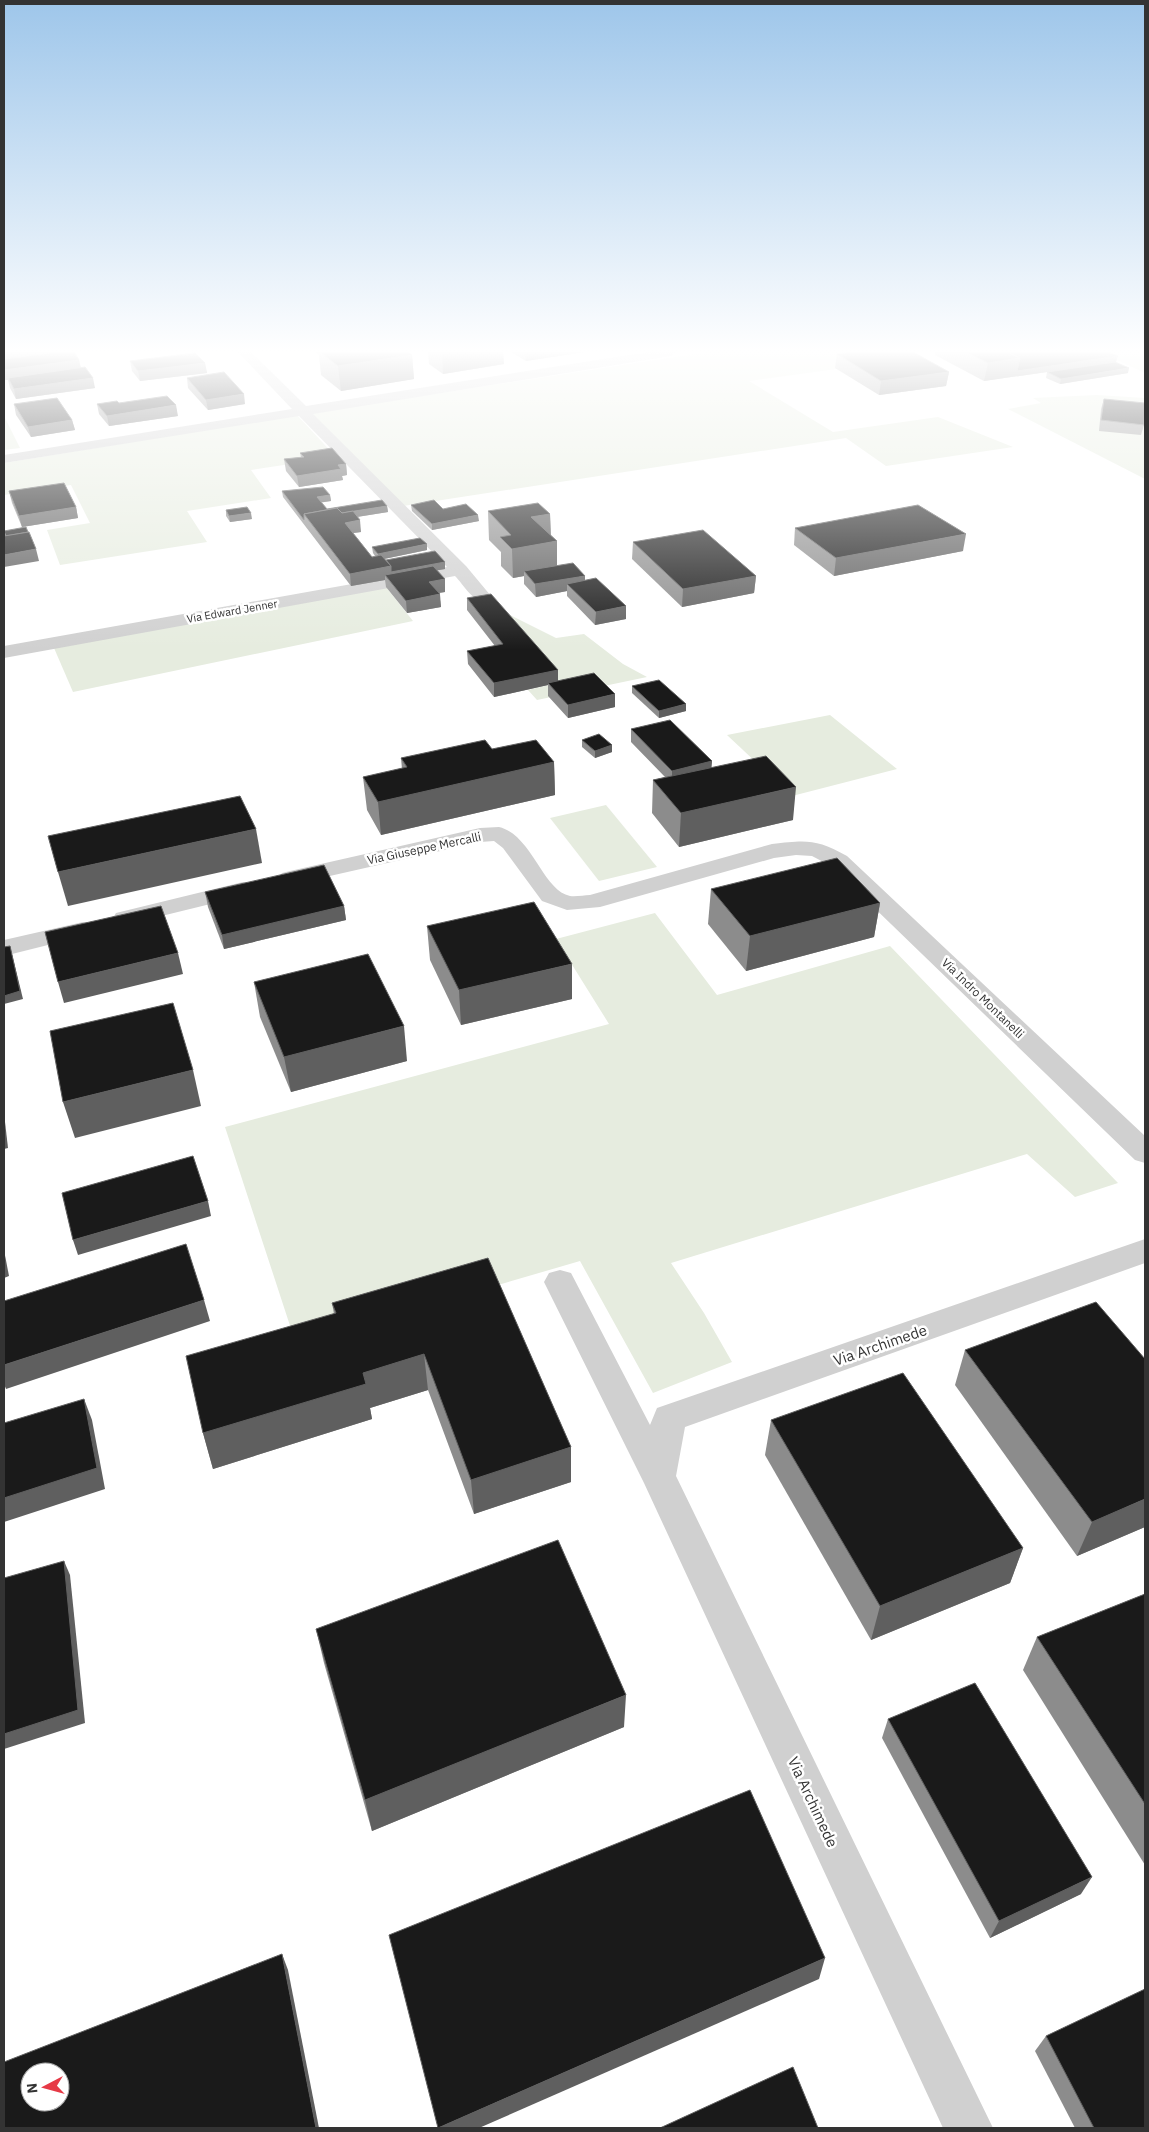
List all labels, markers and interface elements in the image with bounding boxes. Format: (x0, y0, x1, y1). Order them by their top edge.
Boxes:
street label: Via Edward Jenner (185, 596, 279, 626)
street label: Via Giuseppe Mercalli (366, 829, 482, 867)
street label: Via Indro Montanelli (939, 955, 1027, 1041)
street label: Via Archimede (831, 1320, 929, 1370)
street label: Via Archimede (784, 1754, 842, 1850)
north arrow (20, 2062, 70, 2112)
text: N (23, 2082, 42, 2094)

